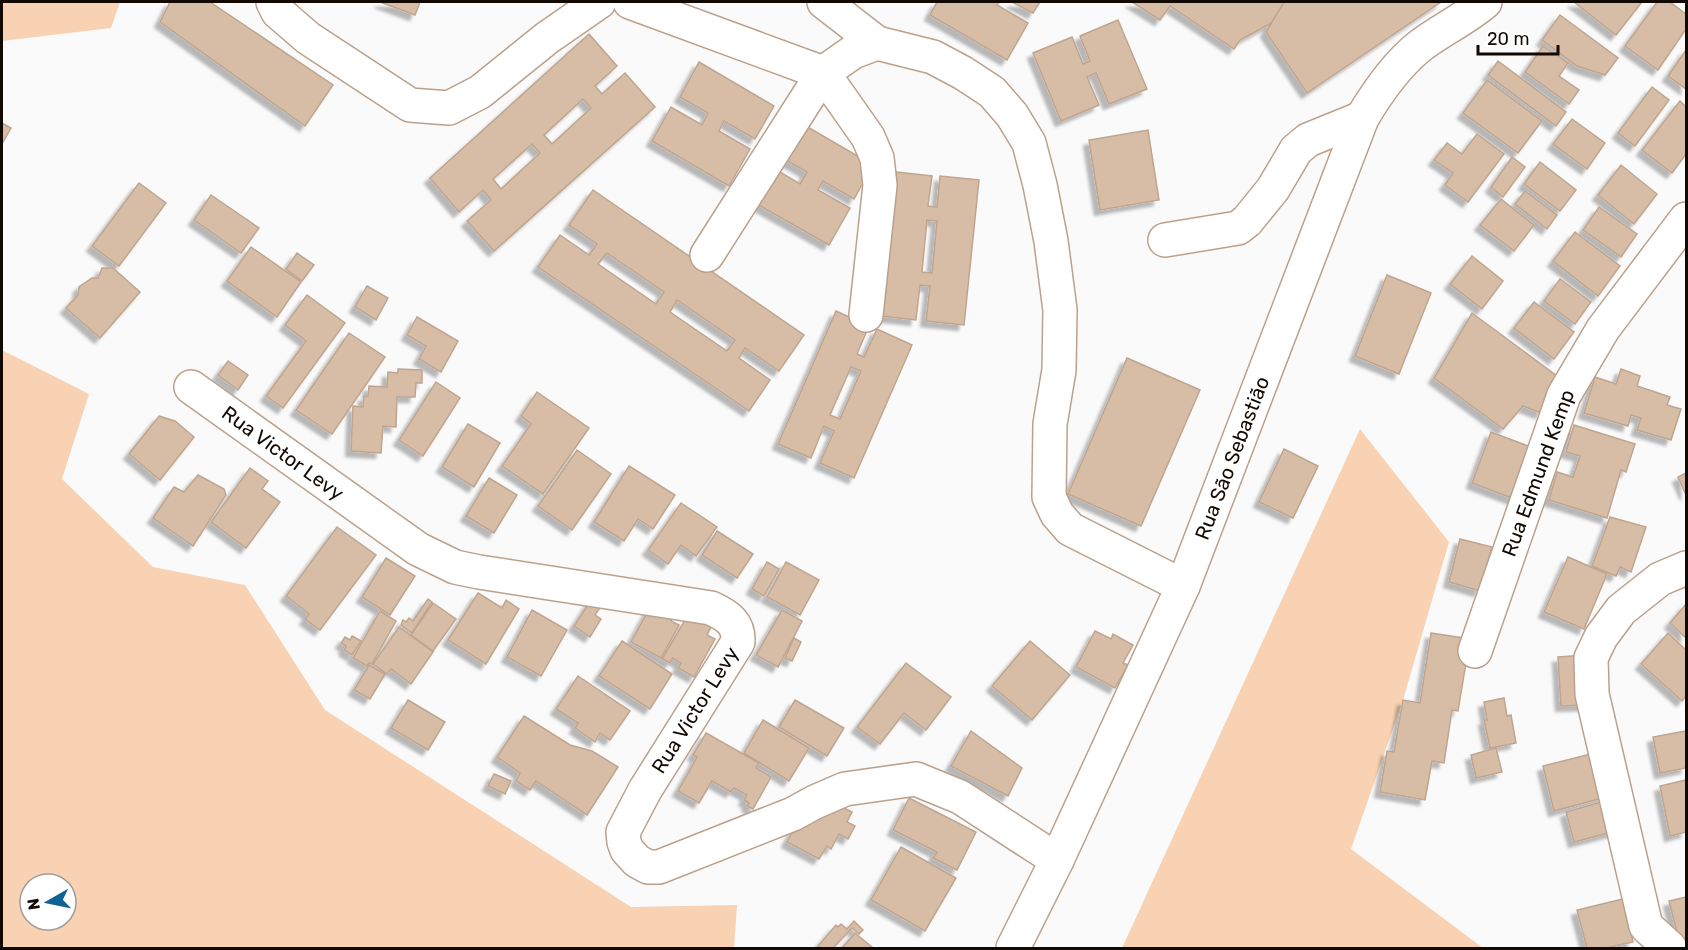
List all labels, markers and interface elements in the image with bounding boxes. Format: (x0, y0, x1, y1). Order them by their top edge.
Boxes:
scale bar (1478, 18, 1558, 56)
text: 20 m (1487, 28, 1529, 50)
street label: Rua São Sebastião (1190, 373, 1274, 543)
street label: Rua Edmund Kemp (1497, 386, 1579, 560)
street label: Rua Victor Levy (217, 401, 349, 505)
street label: Rua Victor Levy (646, 642, 744, 778)
north arrow (18, 872, 78, 932)
text: N (23, 897, 44, 911)

